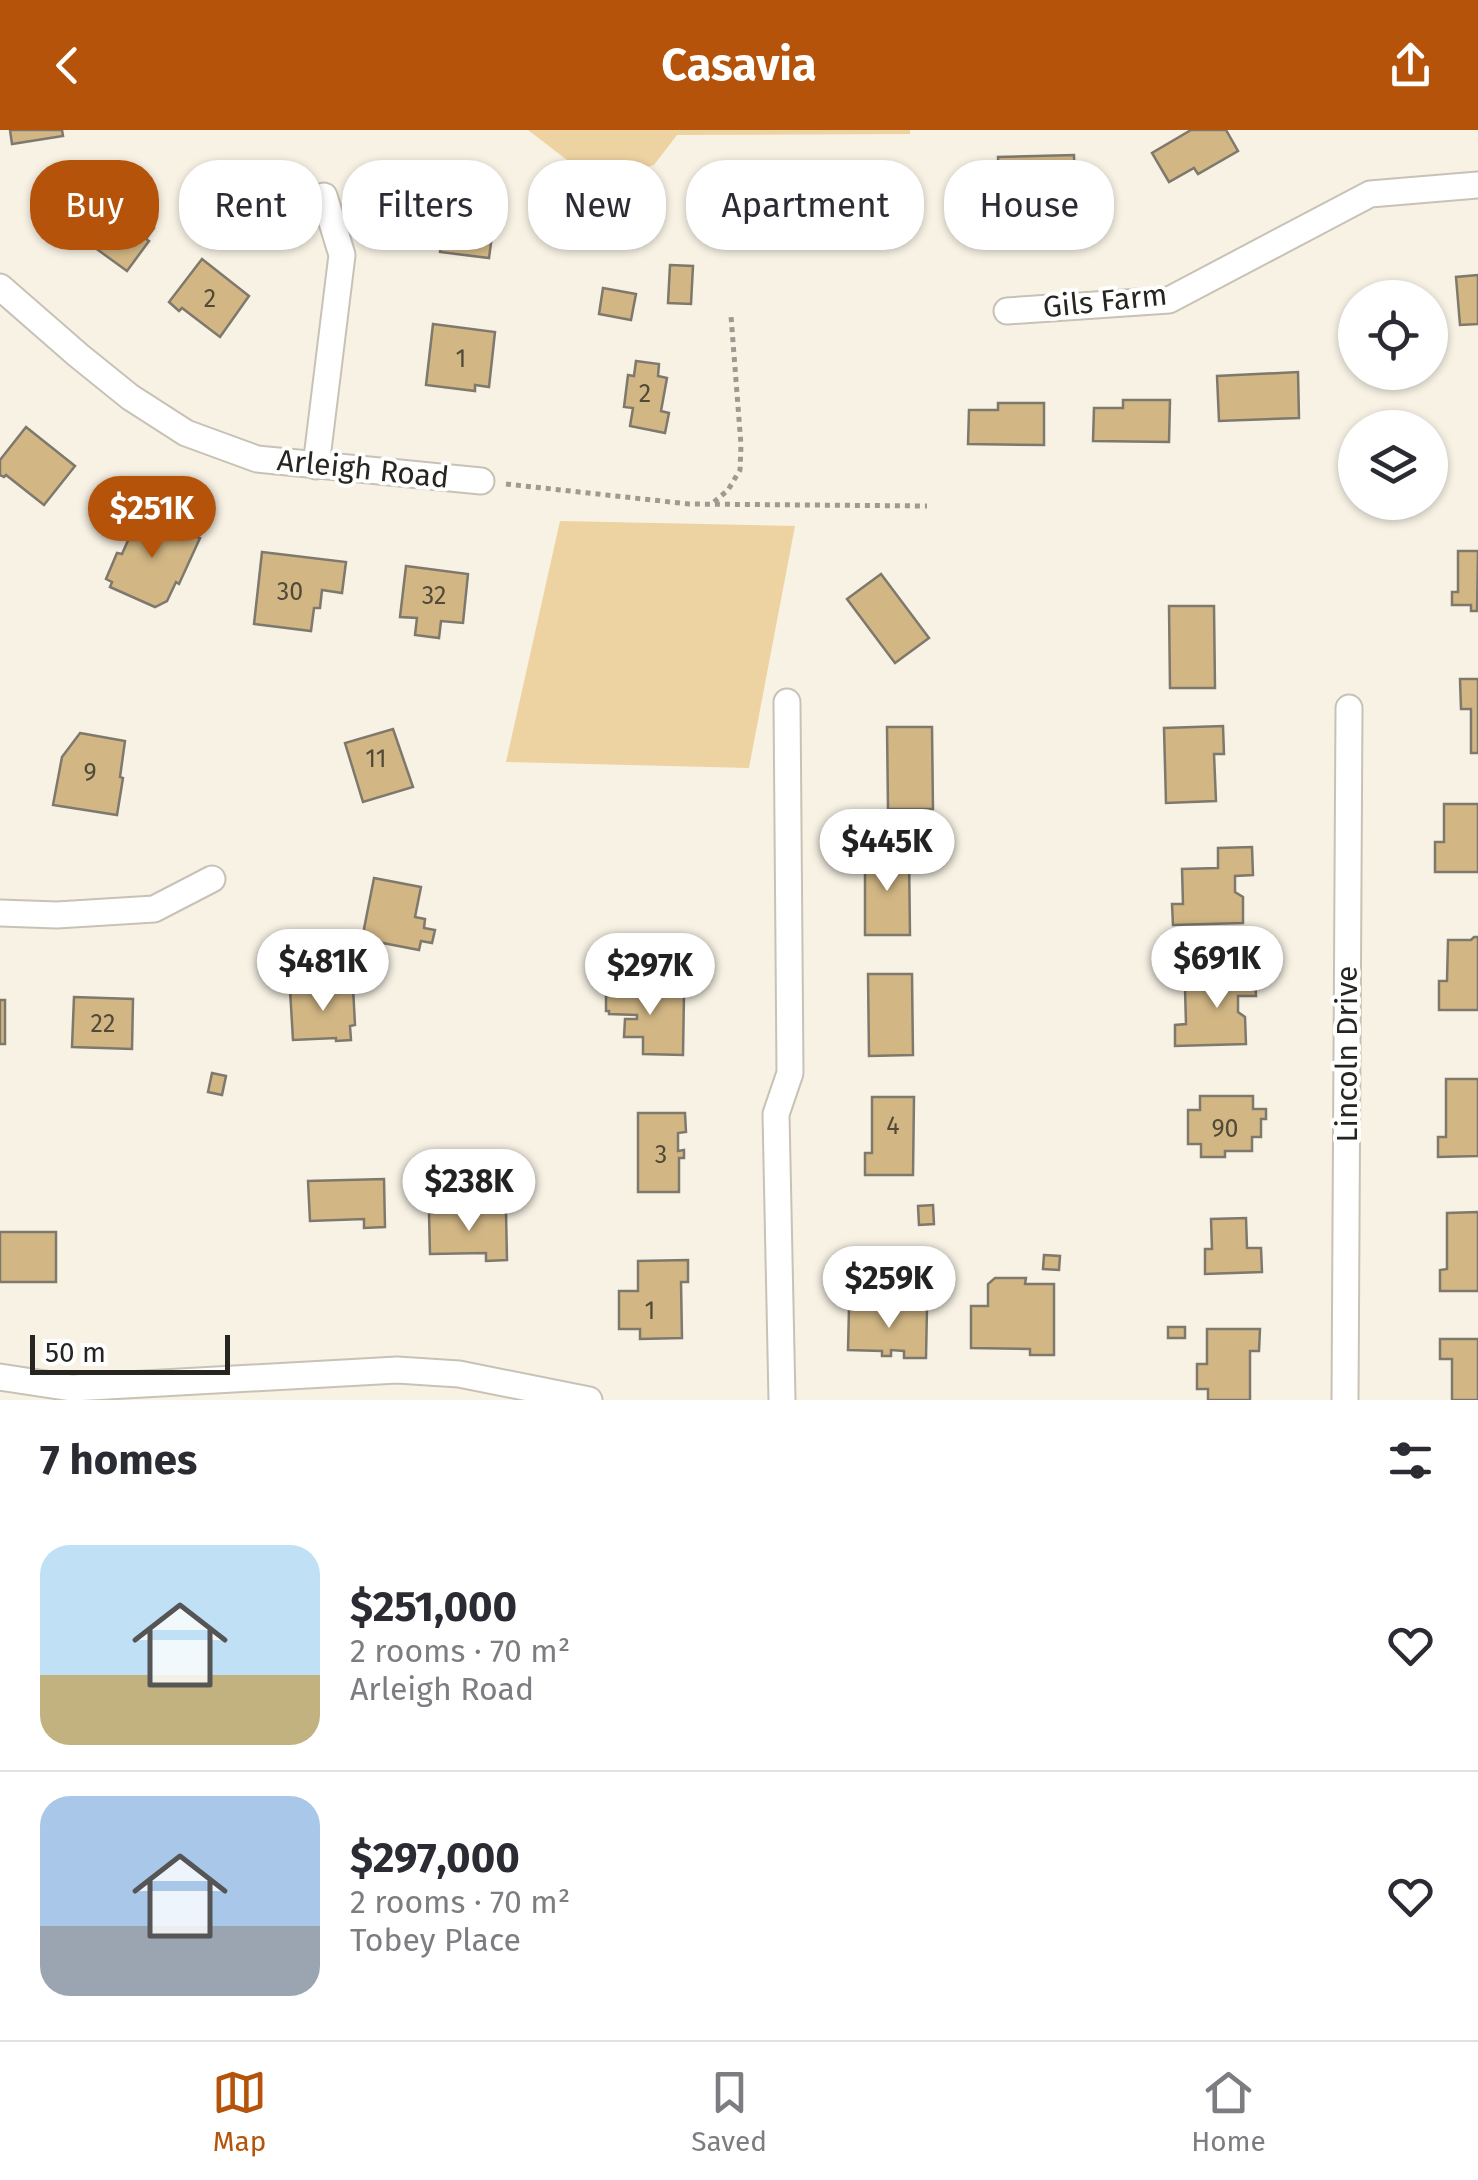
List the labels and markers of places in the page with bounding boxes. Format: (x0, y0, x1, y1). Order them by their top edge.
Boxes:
pin: $251K (82, 476, 222, 561)
pin: $445K (817, 809, 957, 894)
pin: $691K (1147, 926, 1287, 1011)
pin: $481K (253, 929, 393, 1014)
pin: $297K (580, 933, 720, 1018)
pin: $238K (399, 1149, 539, 1234)
pin: $259K (819, 1246, 959, 1331)

